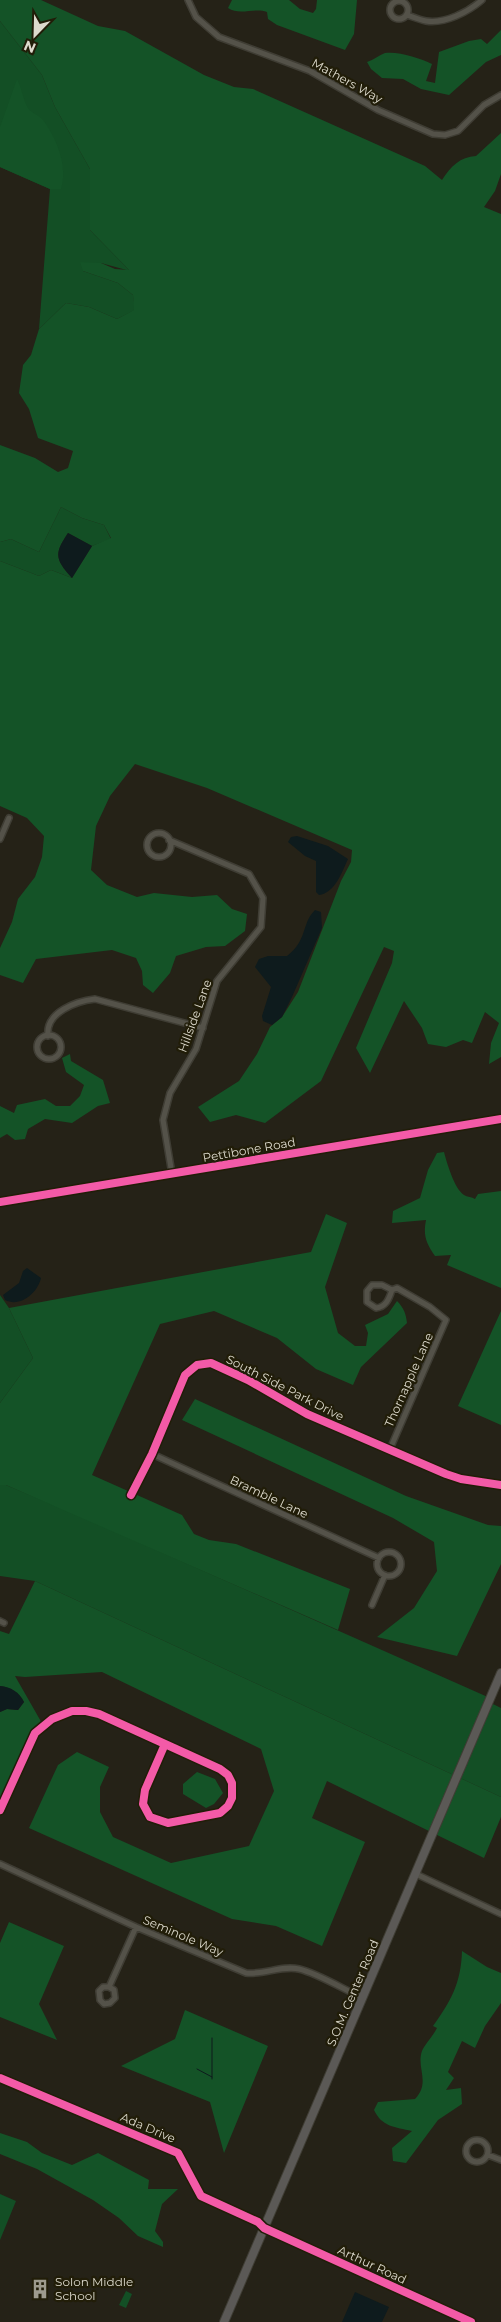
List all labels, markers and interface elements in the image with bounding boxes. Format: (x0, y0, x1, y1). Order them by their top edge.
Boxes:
north arrow (10, 10, 60, 60)
text: N (21, 36, 39, 57)
street label: Mathers Way (309, 55, 386, 106)
street label: Hillside Lane (174, 977, 215, 1054)
street label: Pettibone Road (201, 1134, 297, 1165)
street label: Thornapple Lane (381, 1330, 436, 1429)
street label: South Side Park Drive (224, 1351, 347, 1424)
street label: Bramble Lane (228, 1472, 311, 1521)
street label: Seminole Way (141, 1912, 226, 1959)
street label: S.O.M. Center Road (323, 1937, 382, 2048)
street label: Ada Drive (118, 2109, 178, 2146)
street label: Arthur Road (336, 2242, 409, 2287)
place label: Solon Middle School (55, 2274, 133, 2303)
building icon: Solon Middle School (29, 2278, 51, 2300)

